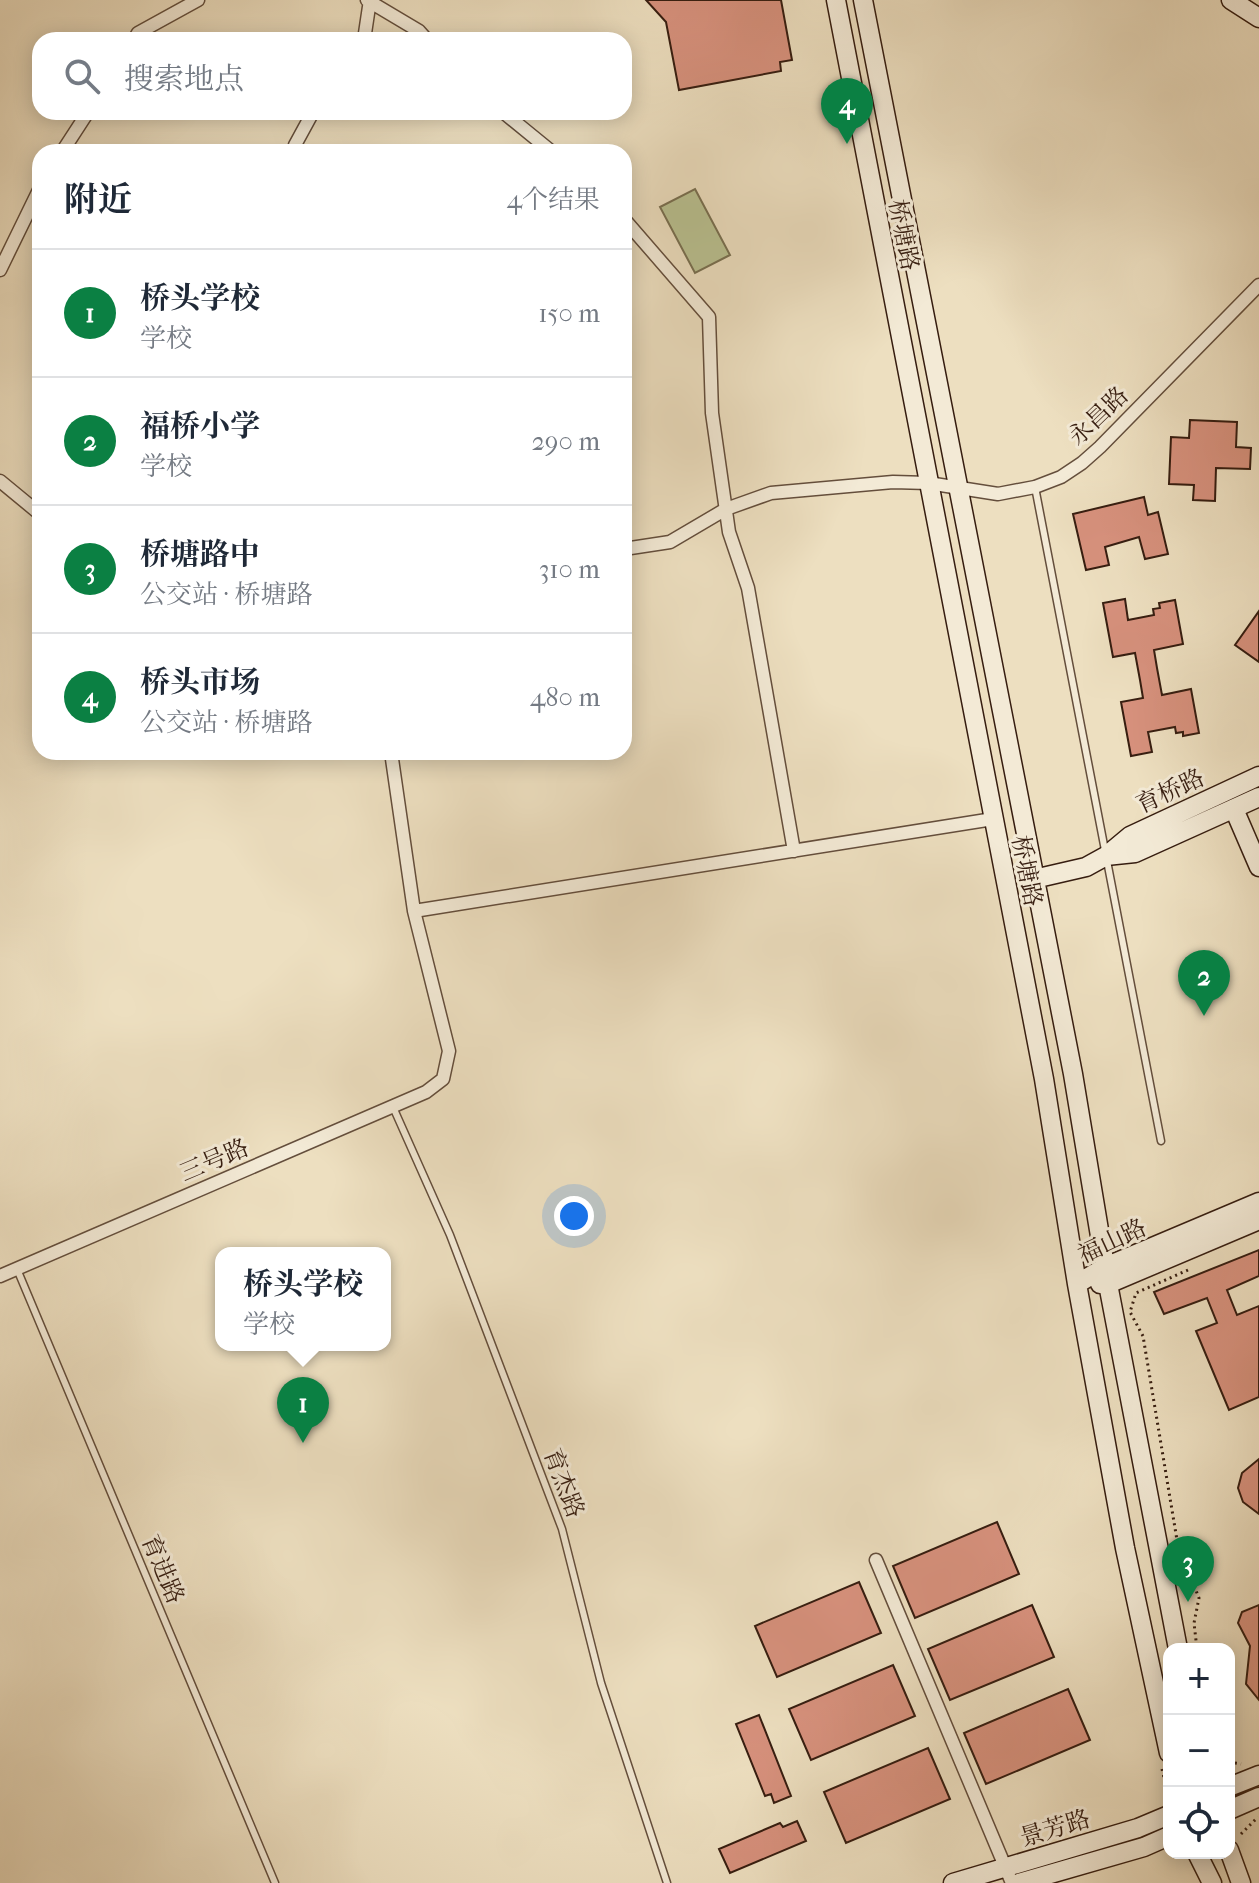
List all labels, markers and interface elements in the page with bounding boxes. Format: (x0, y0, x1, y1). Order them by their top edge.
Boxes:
search box (32, 32, 632, 120)
icon: search (60, 54, 104, 98)
text: 搜索地点 (124, 62, 244, 97)
pin: 4 (821, 78, 873, 144)
text: 附近 (64, 180, 132, 220)
text: 4个结果 (507, 184, 600, 215)
street label: 桥塘路 (883, 197, 925, 273)
text: 桥头学校 (140, 281, 260, 316)
text: 1 (85, 298, 95, 329)
text: 150 m (538, 298, 600, 329)
text: 学校 (140, 323, 192, 354)
street label: 永昌路 (1062, 381, 1134, 451)
text: 福桥小学 (140, 409, 260, 444)
text: 2 (83, 426, 97, 457)
text: 290 m (531, 426, 600, 457)
text: 学校 (140, 451, 192, 482)
text: 桥塘路中 (140, 537, 260, 572)
text: 3 (85, 554, 95, 585)
text: 310 m (539, 554, 600, 585)
text: 公交站 · 桥塘路 (140, 579, 312, 610)
text: 桥头市场 (140, 665, 260, 700)
text: 4 (82, 682, 98, 713)
text: 480 m (530, 682, 600, 713)
text: 公交站 · 桥塘路 (140, 707, 312, 738)
street label: 育桥路 (1131, 763, 1209, 819)
street label: 桥塘路 (1006, 833, 1048, 909)
pin: 2 (1178, 950, 1230, 1016)
street label: 三号路 (175, 1133, 253, 1187)
your location (554, 1196, 594, 1236)
street label: 福山路 (1073, 1213, 1151, 1269)
popup (215, 1247, 391, 1351)
text: 桥头学校 (243, 1267, 363, 1302)
text: 学校 (243, 1309, 295, 1340)
pin: 1 (277, 1377, 329, 1443)
street label: 育杰路 (538, 1444, 590, 1522)
street label: 育进路 (136, 1530, 190, 1608)
pin: 3 (1162, 1536, 1214, 1602)
map controls (1163, 1643, 1235, 1859)
button: + (1163, 1643, 1235, 1715)
button: − (1163, 1715, 1235, 1787)
button: locate (1163, 1787, 1235, 1859)
street label: 景芳路 (1016, 1804, 1094, 1852)

